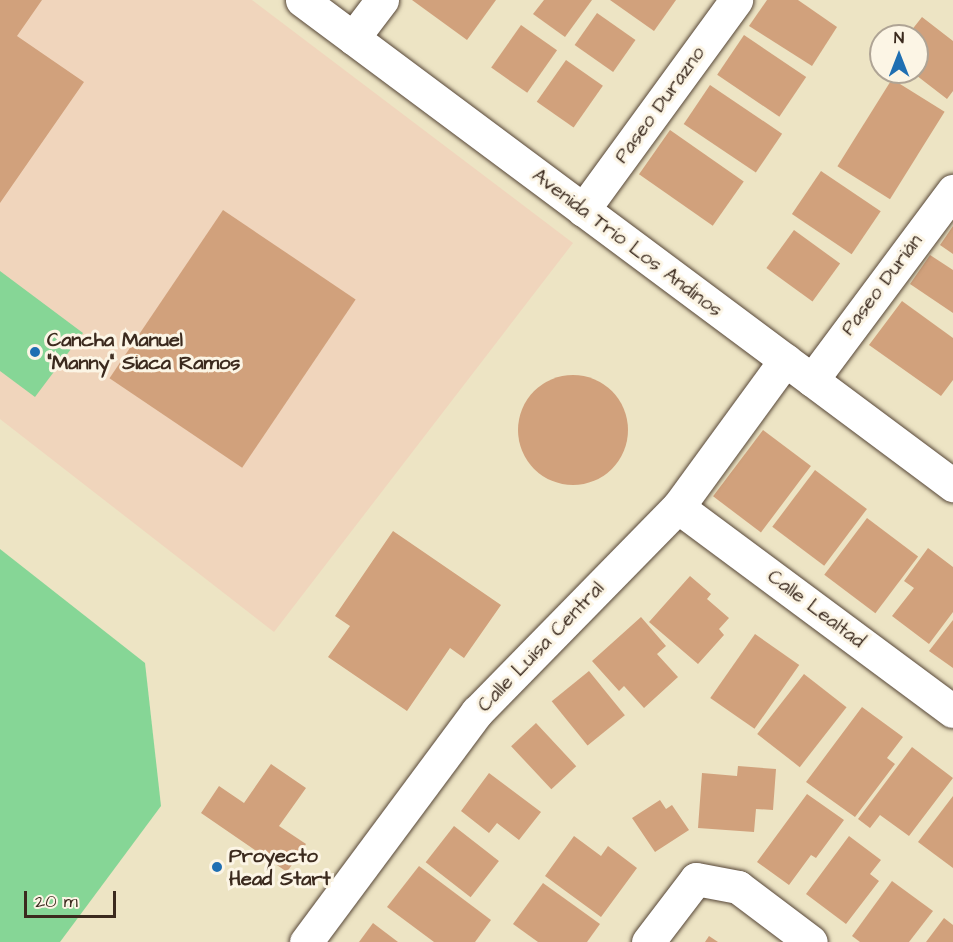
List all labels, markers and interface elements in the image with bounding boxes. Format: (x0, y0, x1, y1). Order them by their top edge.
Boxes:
north arrow (869, 24, 929, 84)
text: N (894, 27, 904, 49)
street label: Paseo Durazno (610, 42, 710, 168)
street label: Avenida Trío Los Andinos (527, 164, 727, 322)
street label: Paseo Durián (836, 230, 928, 340)
place label: Cancha Manuel "Manny" Siaca Ramos (47, 328, 240, 375)
marker: Cancha Manuel "Manny" Siaca Ramos (28, 345, 42, 359)
street label: Calle Lealtad (762, 565, 870, 653)
street label: Calle Luisa Central (473, 577, 609, 717)
place label: Proyecto Head Start (229, 844, 331, 891)
marker: Proyecto Head Start (210, 860, 224, 874)
scale bar (27, 879, 118, 917)
text: 20 m (35, 889, 78, 914)

